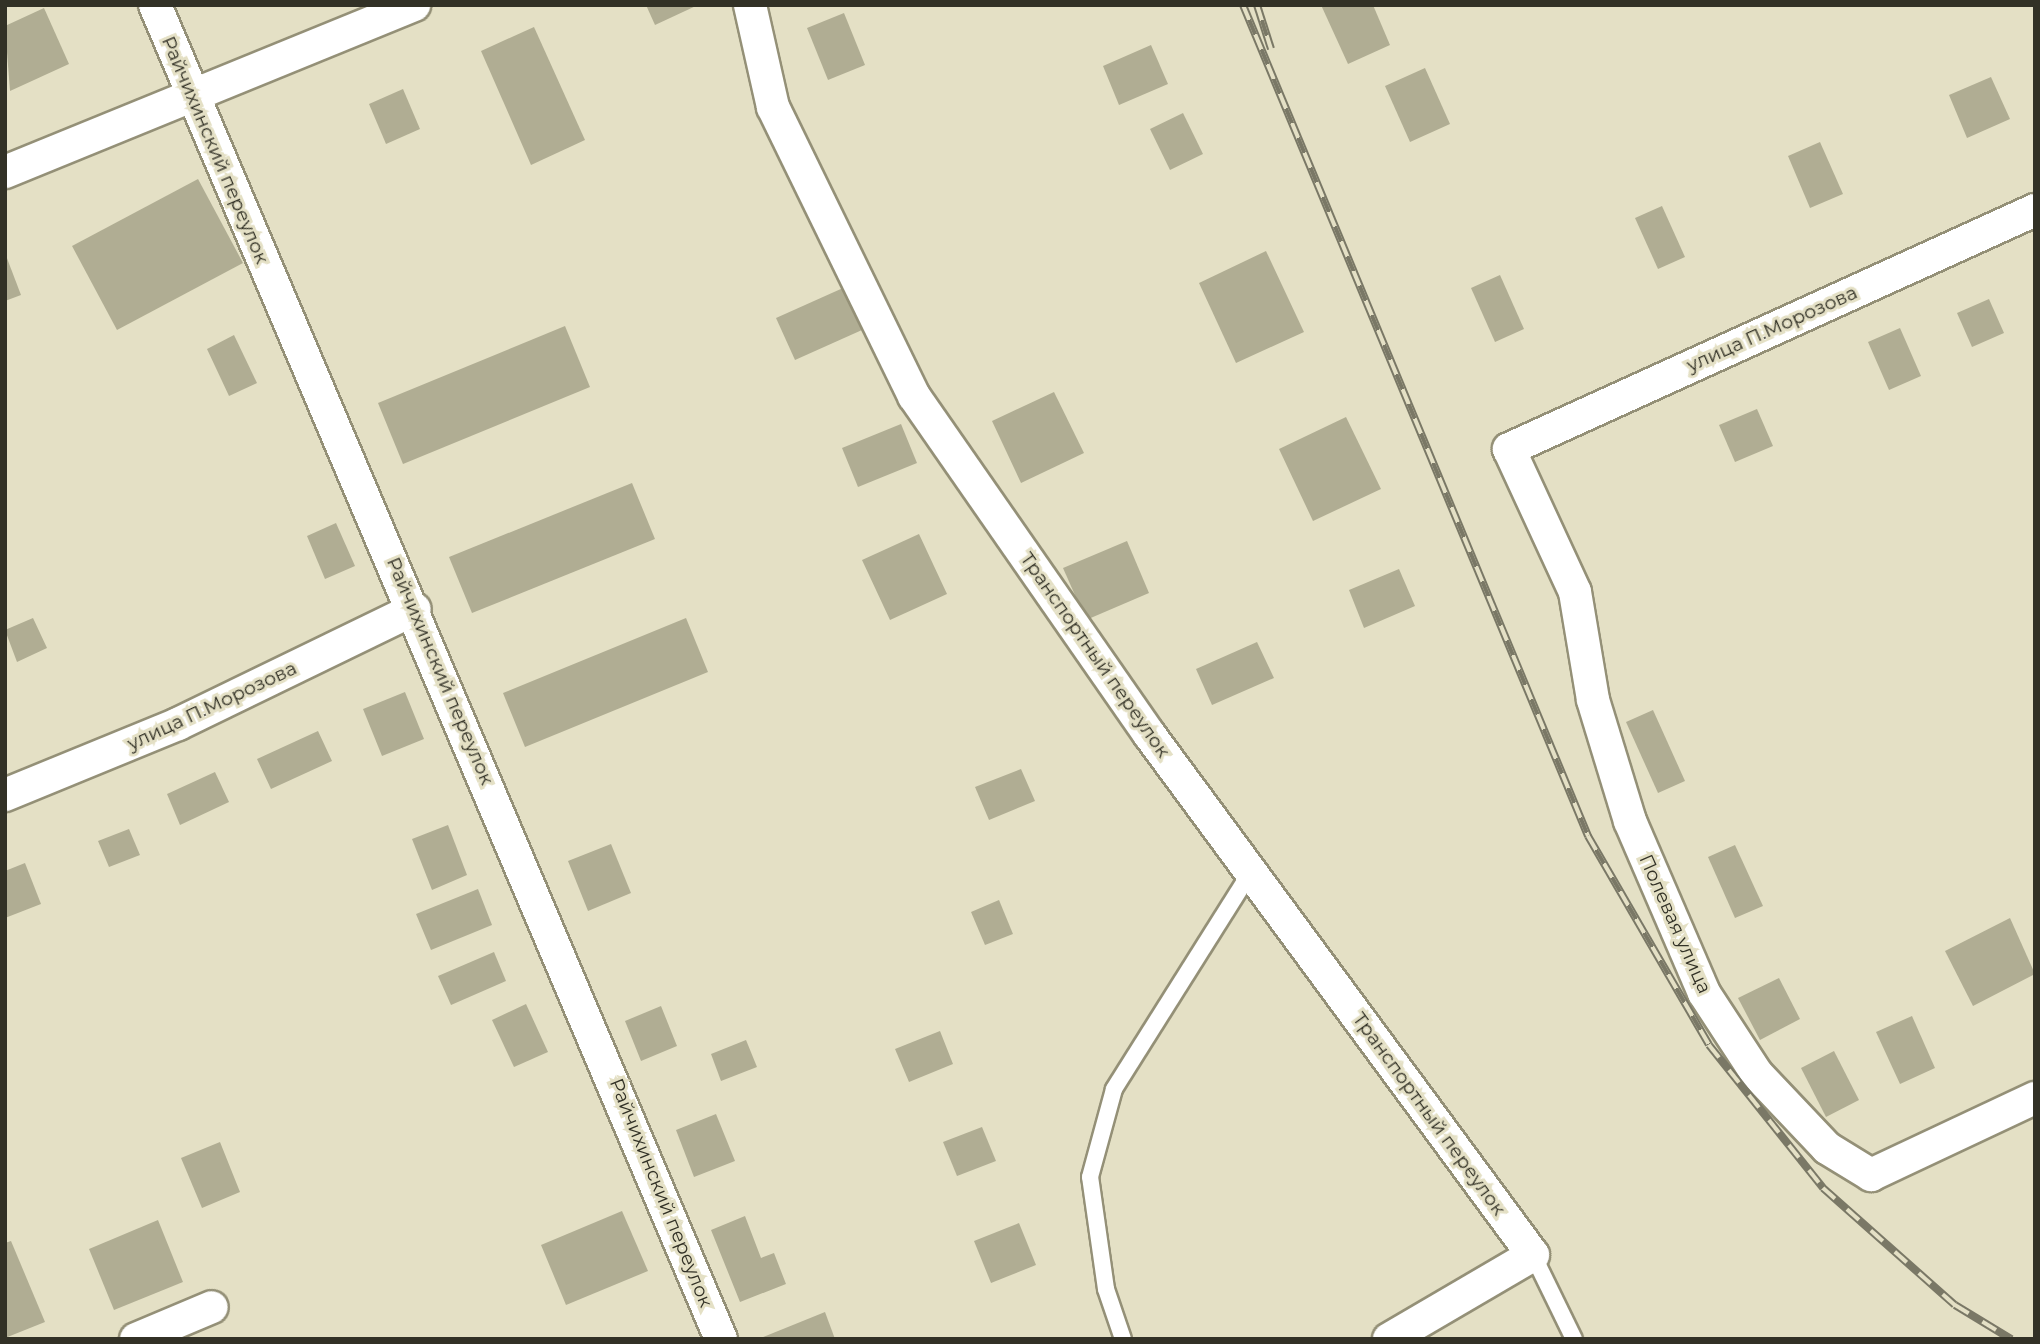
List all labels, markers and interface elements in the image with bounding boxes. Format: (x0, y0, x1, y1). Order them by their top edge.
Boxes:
street label: Райчихинский переулок (157, 33, 273, 267)
street label: улица П.Морозова (1683, 281, 1861, 377)
street label: Транспортный переулок (1015, 548, 1175, 762)
street label: Райчихинский переулок (382, 554, 498, 788)
street label: улица П.Морозова (124, 657, 300, 755)
street label: Полевая улица (1634, 851, 1716, 997)
street label: Транспортный переулок (1348, 1008, 1510, 1220)
street label: Райчихинский переулок (605, 1075, 717, 1311)

